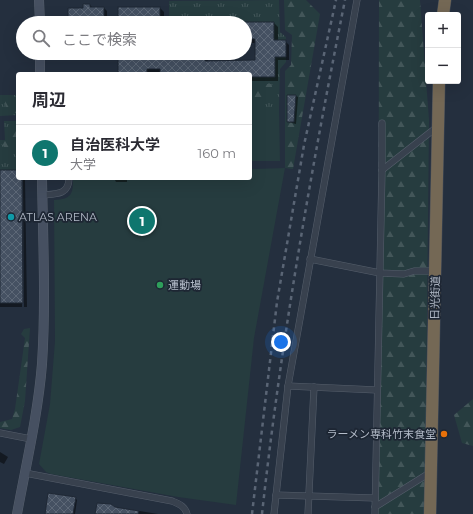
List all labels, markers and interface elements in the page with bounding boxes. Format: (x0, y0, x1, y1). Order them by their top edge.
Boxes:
map controls (425, 12, 461, 84)
button: + (425, 12, 461, 48)
search box (16, 16, 252, 60)
icon: search (30, 27, 52, 49)
text: ここで検索 (62, 30, 137, 49)
button: − (425, 48, 461, 84)
text: 周辺 (32, 90, 66, 110)
text: 自治医科大学 (70, 135, 160, 154)
text: 1 (42, 145, 48, 161)
text: 160 m (198, 145, 236, 161)
text: 大学 (70, 156, 96, 172)
pin: 1 (129, 206, 155, 236)
place label: ATLAS ARENA (19, 210, 97, 224)
marker: ATLAS ARENA (6, 212, 16, 222)
street label: 日光街道 (428, 276, 442, 320)
place label: 運動場 (168, 278, 201, 292)
marker: 運動場 (155, 280, 165, 290)
your location (271, 332, 291, 352)
place label: ラーメン専科竹末食堂 (326, 427, 436, 441)
marker: ラーメン専科竹末食堂 (439, 429, 449, 439)

